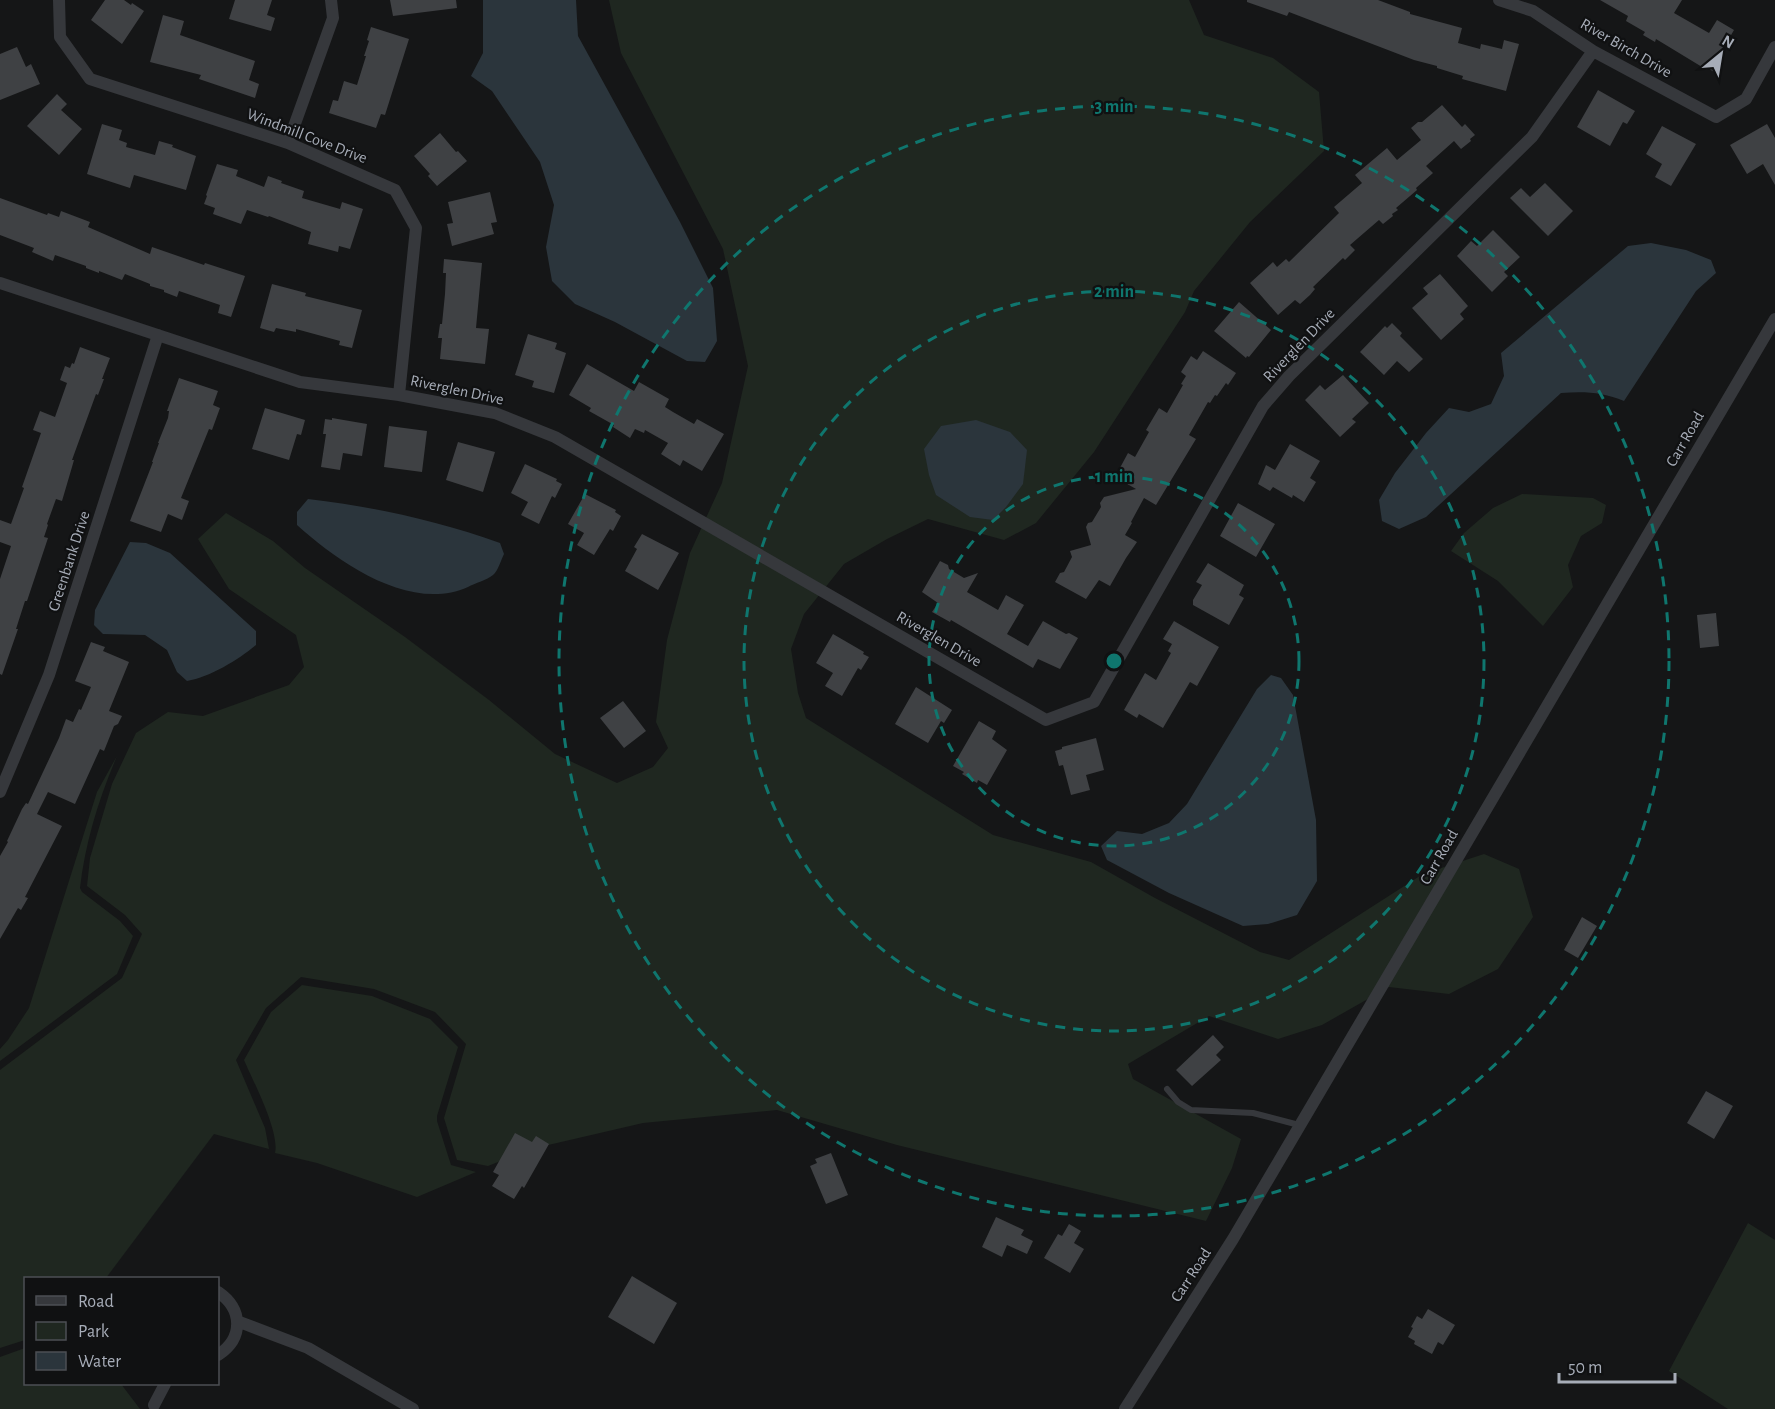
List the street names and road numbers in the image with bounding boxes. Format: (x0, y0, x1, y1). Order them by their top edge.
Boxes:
street label: River Birch Drive (1578, 15, 1674, 81)
street label: Windmill Cove Drive (245, 106, 369, 166)
street label: Riverglen Drive (1260, 305, 1338, 385)
street label: Riverglen Drive (409, 372, 505, 408)
street label: Carr Road (1663, 409, 1707, 469)
street label: Greenbank Drive (45, 509, 93, 613)
street label: Riverglen Drive (894, 608, 984, 670)
street label: Carr Road (1417, 827, 1461, 887)
street label: Carr Road (1168, 1245, 1214, 1305)

